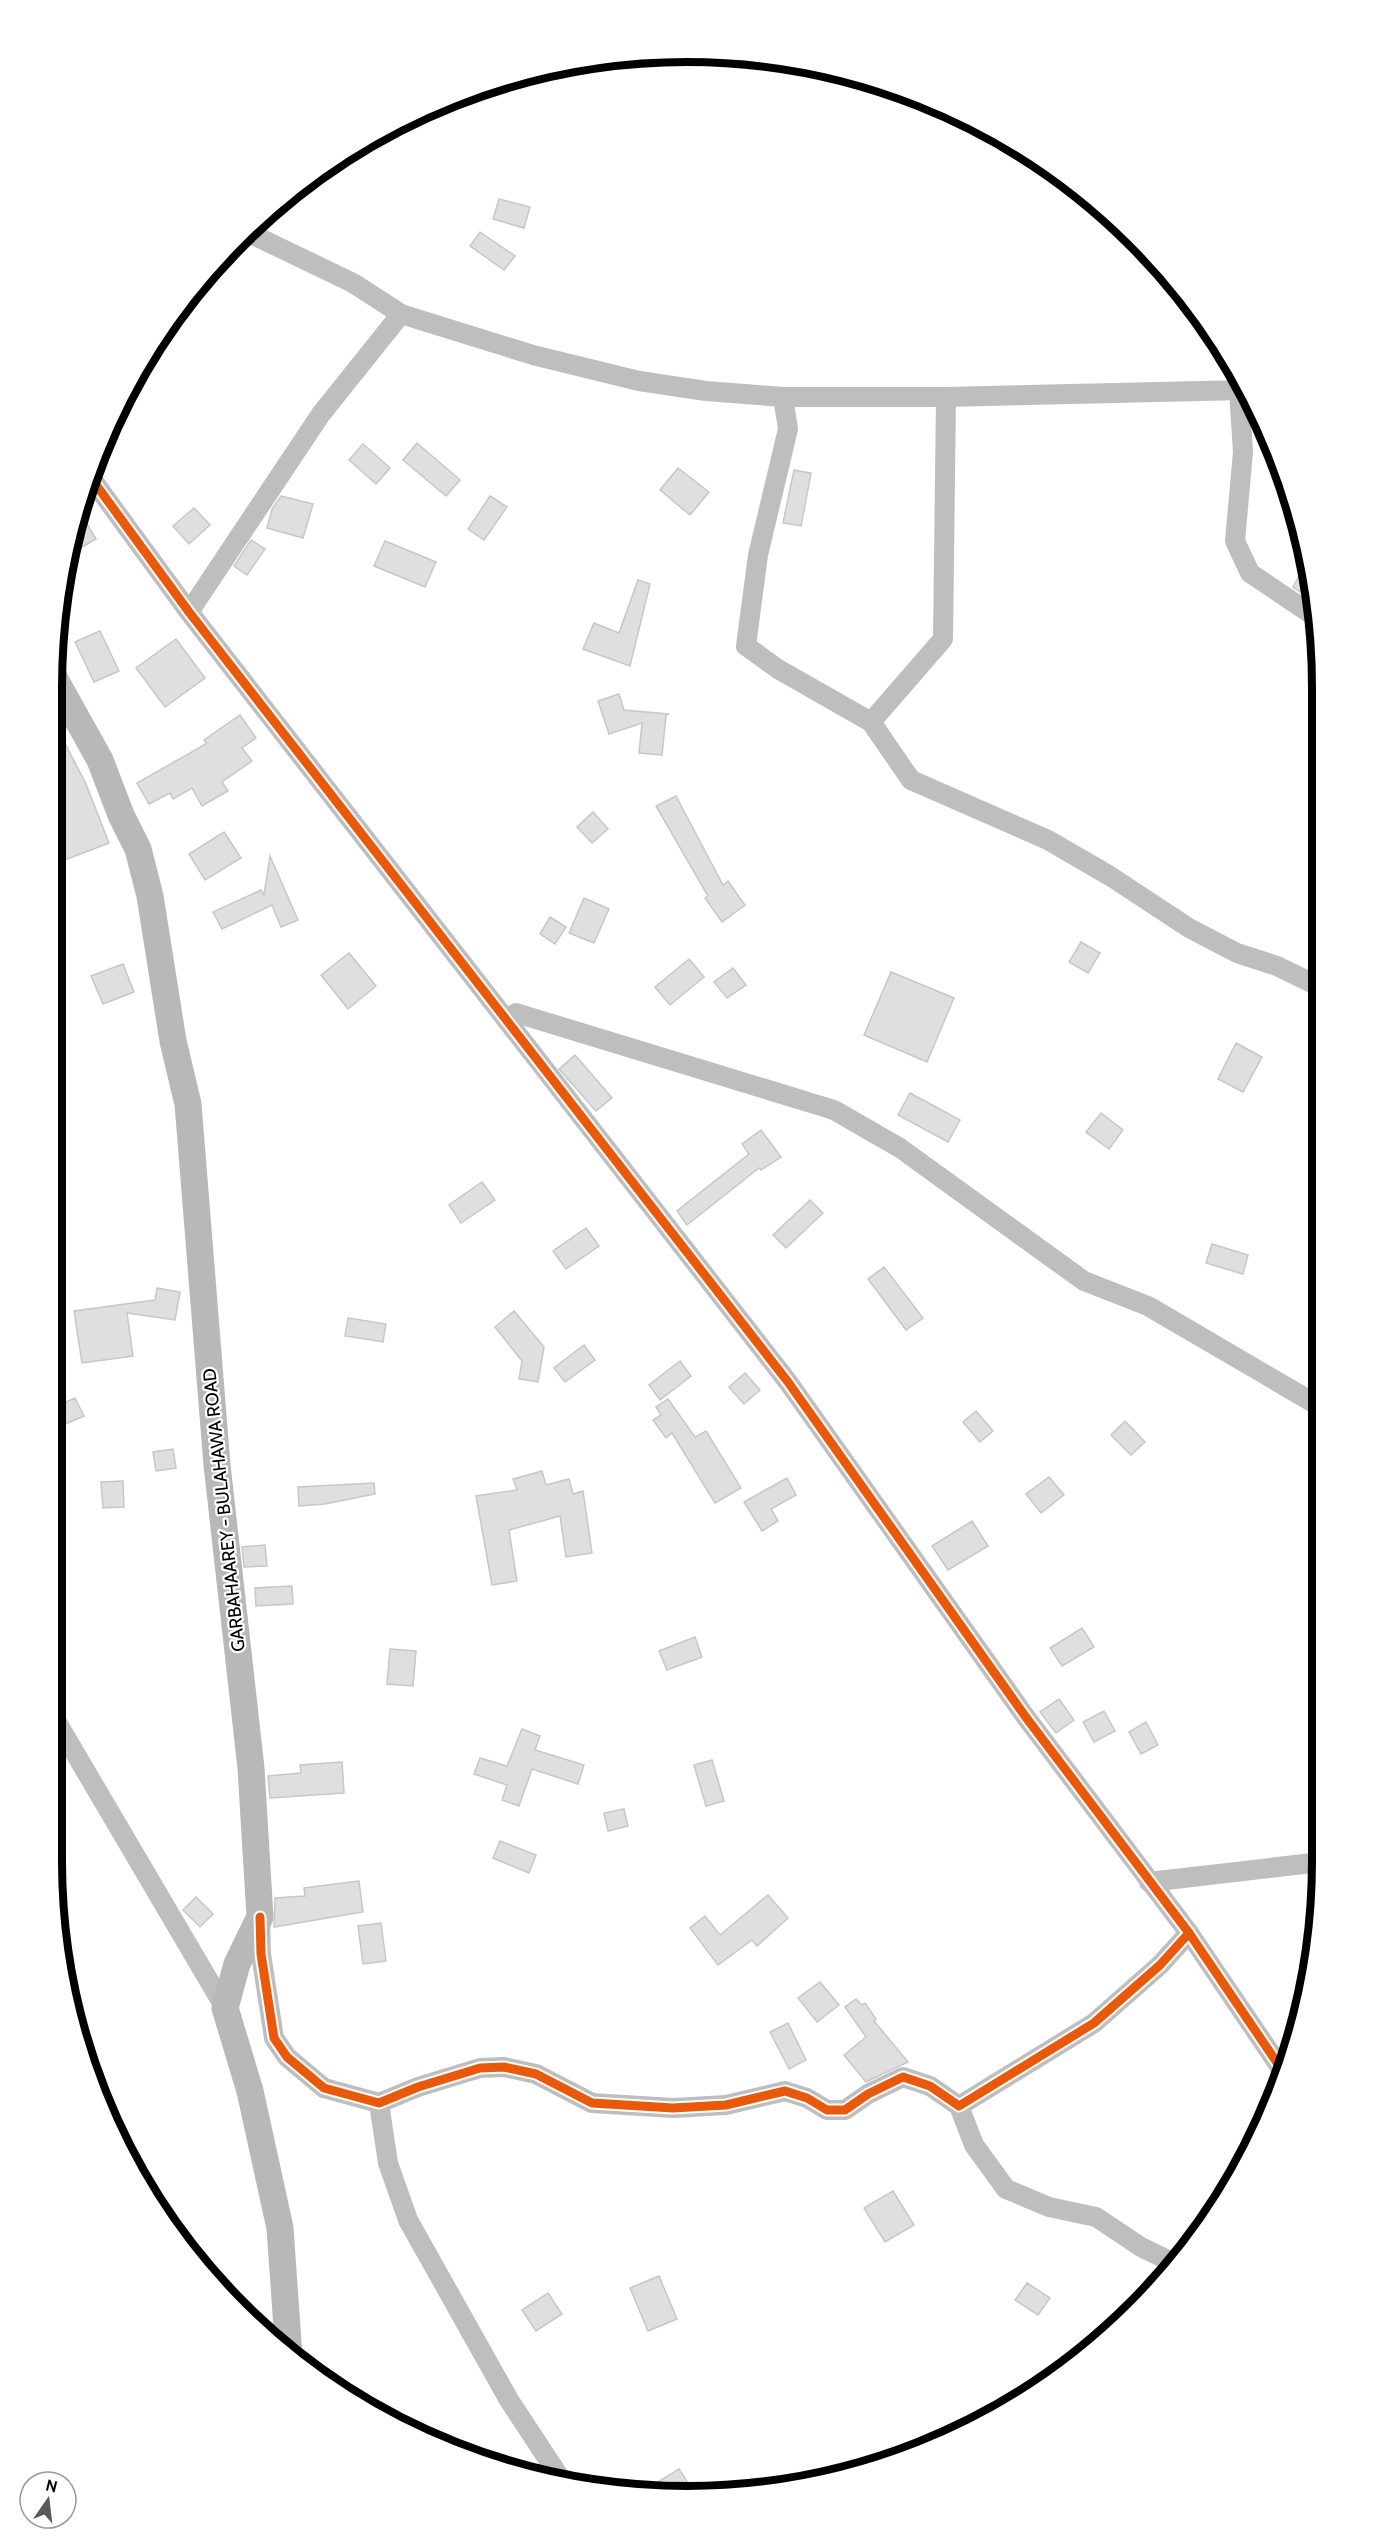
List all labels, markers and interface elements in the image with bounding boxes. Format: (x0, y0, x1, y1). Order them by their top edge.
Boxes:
street label: GARBAHAAREY - BULAHAWA ROAD (198, 1367, 250, 1653)
north arrow (18, 2470, 78, 2530)
text: N (44, 2475, 59, 2497)

